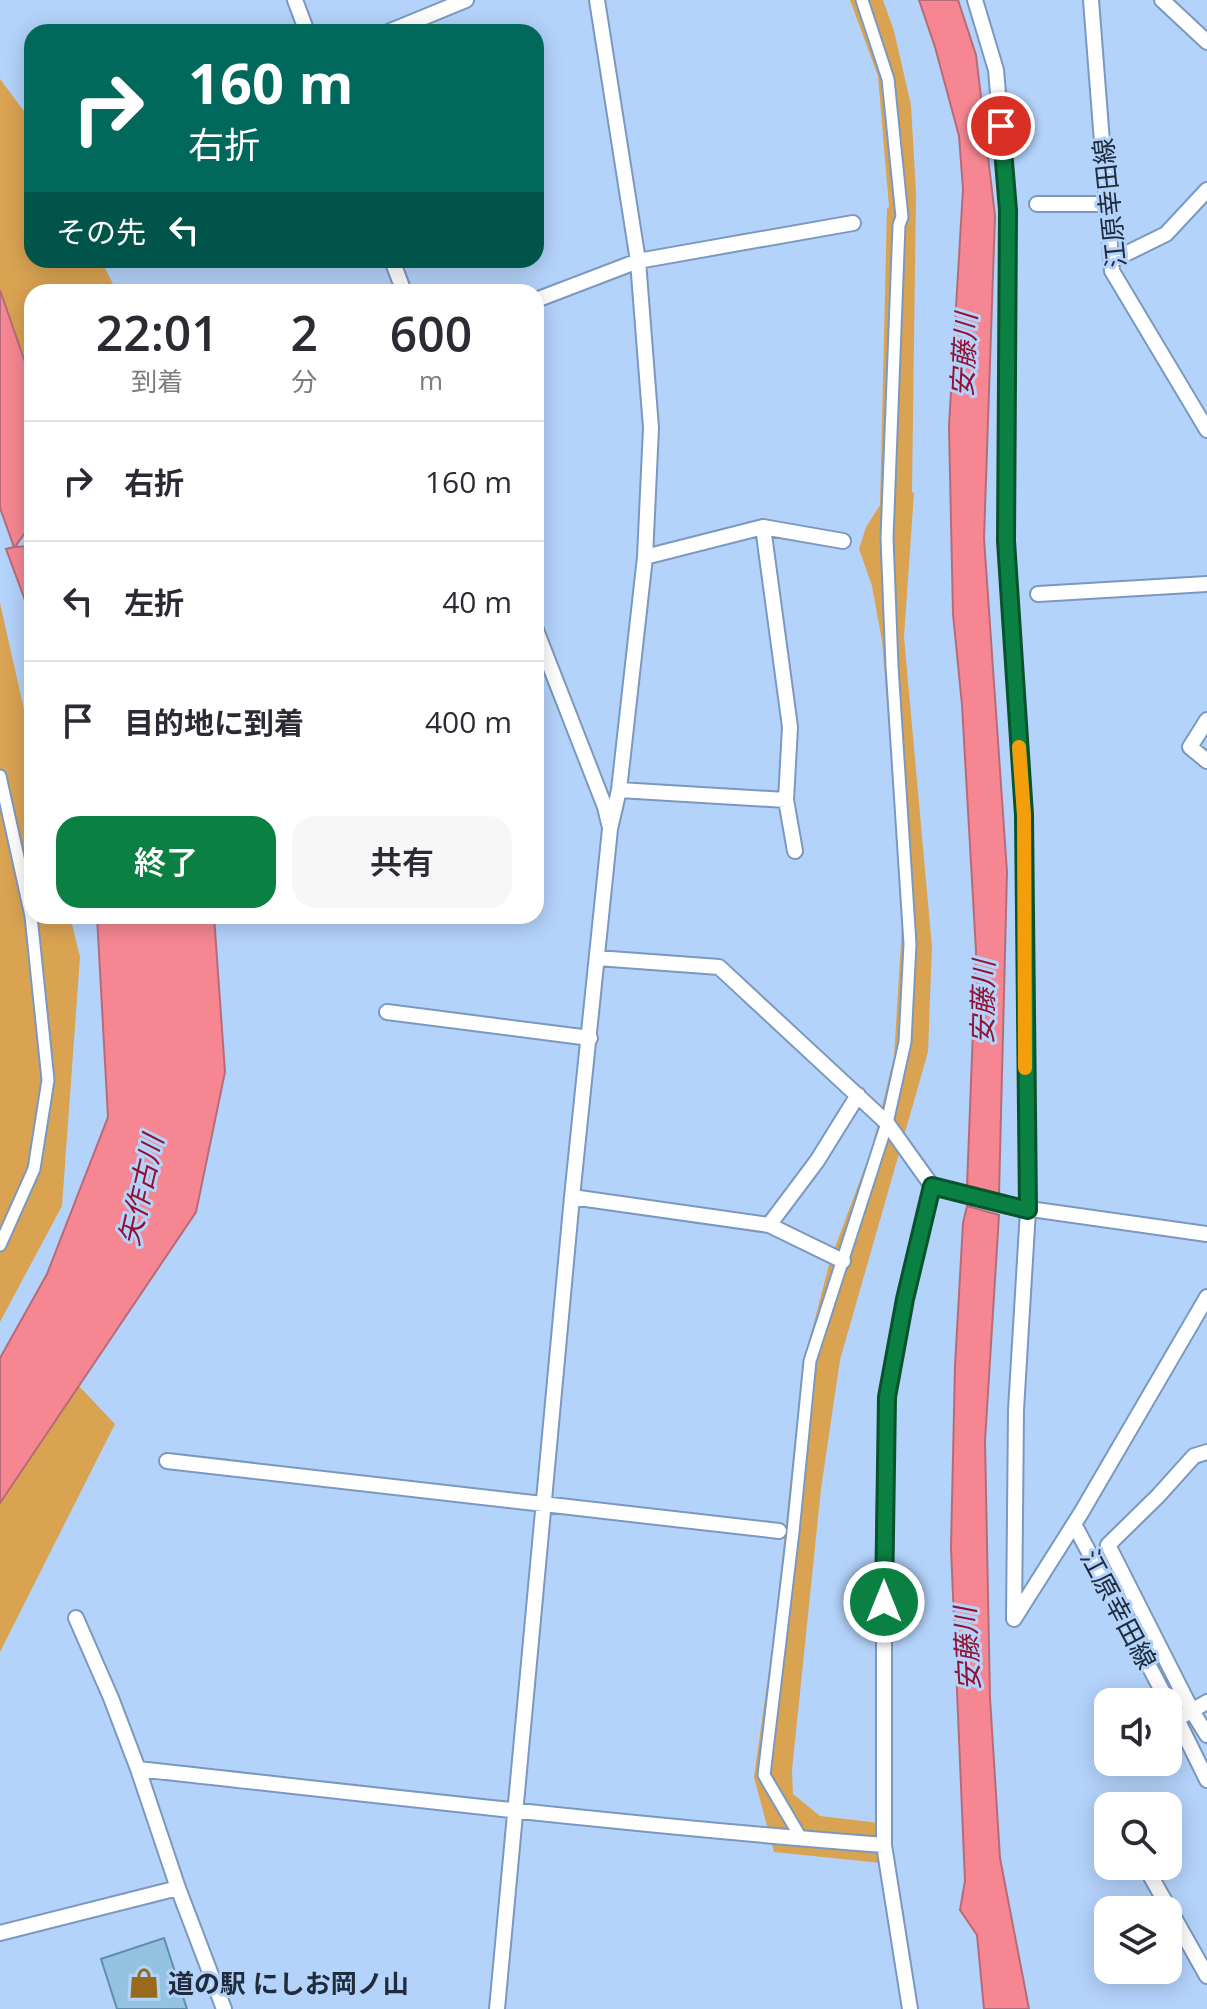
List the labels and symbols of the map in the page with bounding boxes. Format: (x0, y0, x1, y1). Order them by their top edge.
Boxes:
pin (967, 92, 1035, 160)
street label: 江原幸田線 (1084, 136, 1134, 270)
water label: 安藤川 (942, 309, 984, 398)
water label: 安藤川 (962, 957, 1002, 1044)
water label: 矢作古川 (109, 1128, 172, 1249)
street label: 江原幸田線 (1073, 1543, 1165, 1675)
position arrow (842, 1560, 926, 1644)
water label: 安藤川 (945, 1603, 987, 1692)
place label: 道の駅 にしお岡ノ山 (168, 1965, 409, 2001)
shop icon: 道の駅 にしお岡ノ山 (127, 1966, 161, 2000)

